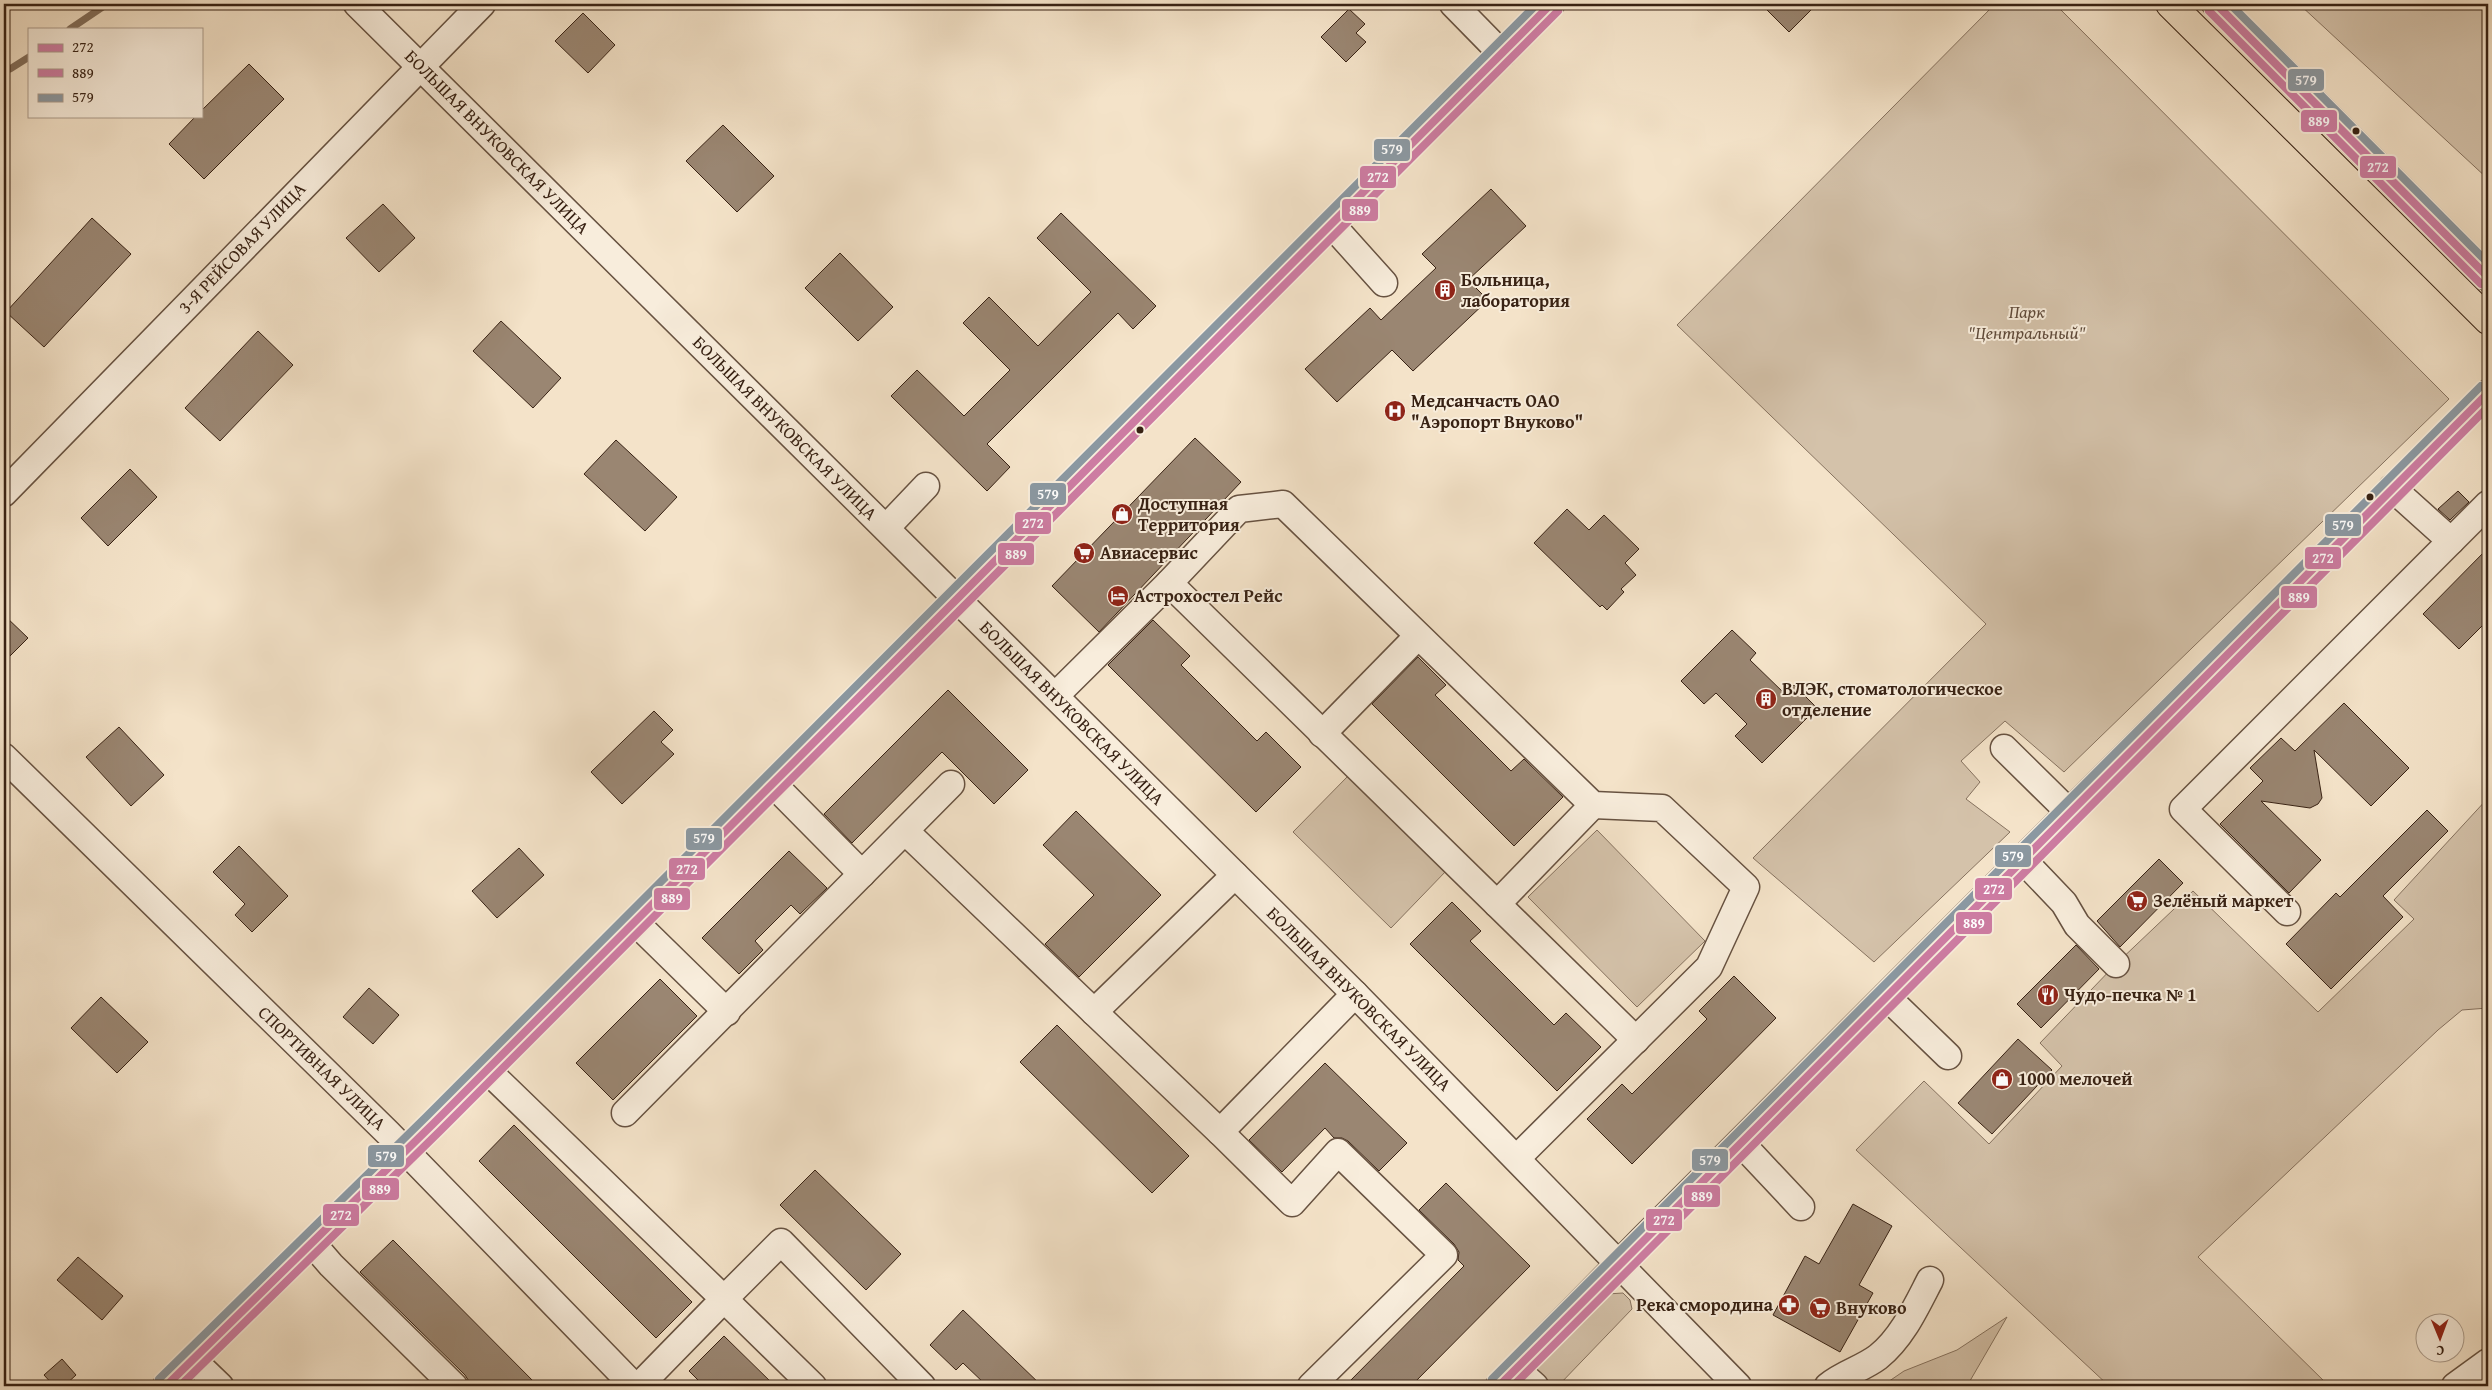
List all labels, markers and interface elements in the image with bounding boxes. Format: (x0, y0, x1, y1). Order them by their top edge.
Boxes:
legend (28, 28, 202, 118)
text: 272 (72, 36, 94, 57)
street label: БОЛЬШАЯ ВНУКОВСКАЯ УЛИЦА (399, 43, 596, 240)
text: 889 (72, 62, 94, 83)
line badge: 579 (2287, 68, 2325, 92)
text: 579 (2295, 70, 2317, 90)
text: 579 (72, 86, 94, 107)
line badge: 889 (2300, 109, 2338, 133)
text: 889 (2308, 111, 2330, 131)
unlabelled marker (2351, 126, 2361, 136)
line badge: 579 (1373, 138, 1411, 162)
text: 579 (1381, 139, 1403, 159)
line badge: 272 (2359, 155, 2397, 179)
text: 272 (2367, 157, 2389, 177)
line badge: 272 (1359, 165, 1397, 189)
text: 272 (1367, 167, 1389, 187)
street label: 3-Я РЕЙСОВАЯ УЛИЦА (172, 176, 312, 320)
line badge: 889 (1341, 198, 1379, 222)
text: 889 (1349, 200, 1371, 220)
place label: Больница, лаборатория (1461, 266, 1570, 314)
building icon: Больница, лаборатория (1433, 278, 1457, 302)
park label: Парк "Центральный" (1968, 298, 2086, 346)
street label: БОЛЬШАЯ ВНУКОВСКАЯ УЛИЦА (687, 329, 884, 526)
place label: Медсанчасть ОАО "Аэропорт Внуково" (1411, 387, 1583, 435)
hospital icon: Медсанчасть ОАО "Аэропорт Внуково" (1383, 399, 1407, 423)
unlabelled marker (1135, 425, 1145, 435)
line badge: 579 (1029, 482, 1067, 506)
text: 579 (1037, 484, 1059, 504)
place label: Доступная Территория (1137, 490, 1240, 538)
unlabelled marker (2365, 492, 2375, 502)
shop icon: Доступная Территория (1110, 502, 1134, 526)
line badge: 272 (1014, 511, 1052, 535)
text: 272 (1022, 513, 1044, 533)
line badge: 579 (2324, 513, 2362, 537)
text: 579 (2332, 515, 2354, 535)
place label: Авиасервис (1100, 539, 1198, 566)
supermarket icon: Авиасервис (1072, 541, 1096, 565)
line badge: 889 (997, 542, 1035, 566)
text: 889 (1005, 544, 1027, 564)
line badge: 272 (2304, 546, 2342, 570)
text: 272 (2312, 548, 2334, 568)
place label: Астрохостел Рейс (1134, 582, 1283, 609)
hotel icon: Астрохостел Рейс (1106, 584, 1130, 608)
line badge: 889 (2280, 585, 2318, 609)
text: 889 (2288, 587, 2310, 607)
street label: БОЛЬШАЯ ВНУКОВСКАЯ УЛИЦА (974, 614, 1171, 811)
place label: ВЛЭК, стоматологическое отделение (1782, 675, 2003, 723)
building icon: ВЛЭК, стоматологическое отделение (1754, 687, 1778, 711)
line badge: 579 (685, 827, 723, 851)
text: 579 (693, 828, 715, 848)
line badge: 579 (1994, 844, 2032, 868)
text: 579 (2002, 846, 2024, 866)
line badge: 272 (668, 857, 706, 881)
text: 272 (676, 859, 698, 879)
line badge: 272 (1974, 877, 2013, 901)
text: 272 (1983, 879, 2005, 899)
line badge: 889 (653, 887, 691, 911)
place label: Зелёный маркет (2153, 887, 2294, 914)
text: 889 (661, 888, 683, 908)
supermarket icon: Зелёный маркет (2125, 889, 2149, 913)
street label: БОЛЬШАЯ ВНУКОВСКАЯ УЛИЦА (1261, 900, 1458, 1097)
line badge: 889 (1955, 911, 1993, 935)
text: 889 (1963, 913, 1985, 933)
place label: Чудо-печка № 1 (2064, 981, 2197, 1008)
restaurant icon: Чудо-печка № 1 (2036, 983, 2060, 1007)
street label: СПОРТИВНАЯ УЛИЦА (252, 999, 393, 1136)
place label: 1000 мелочей (2018, 1065, 2133, 1092)
shop icon: 1000 мелочей (1990, 1067, 2014, 1091)
line badge: 579 (367, 1144, 405, 1168)
text: 579 (375, 1146, 397, 1166)
line badge: 579 (1691, 1148, 1729, 1172)
text: 579 (1699, 1150, 1721, 1170)
line badge: 889 (361, 1177, 400, 1201)
text: 889 (369, 1179, 391, 1199)
line badge: 889 (1683, 1184, 1721, 1208)
text: 889 (1691, 1186, 1713, 1206)
line badge: 272 (322, 1203, 360, 1227)
text: 272 (330, 1205, 352, 1225)
line badge: 272 (1645, 1208, 1683, 1232)
text: 272 (1653, 1210, 1675, 1230)
place label: Река смородина (1636, 1291, 1774, 1318)
pharmacy icon: Река смородина (1777, 1293, 1801, 1317)
place label: Внуково (1836, 1294, 1907, 1321)
supermarket icon: Внуково (1808, 1296, 1832, 1320)
north arrow (2414, 1312, 2464, 1362)
text: С (2436, 1341, 2444, 1361)

